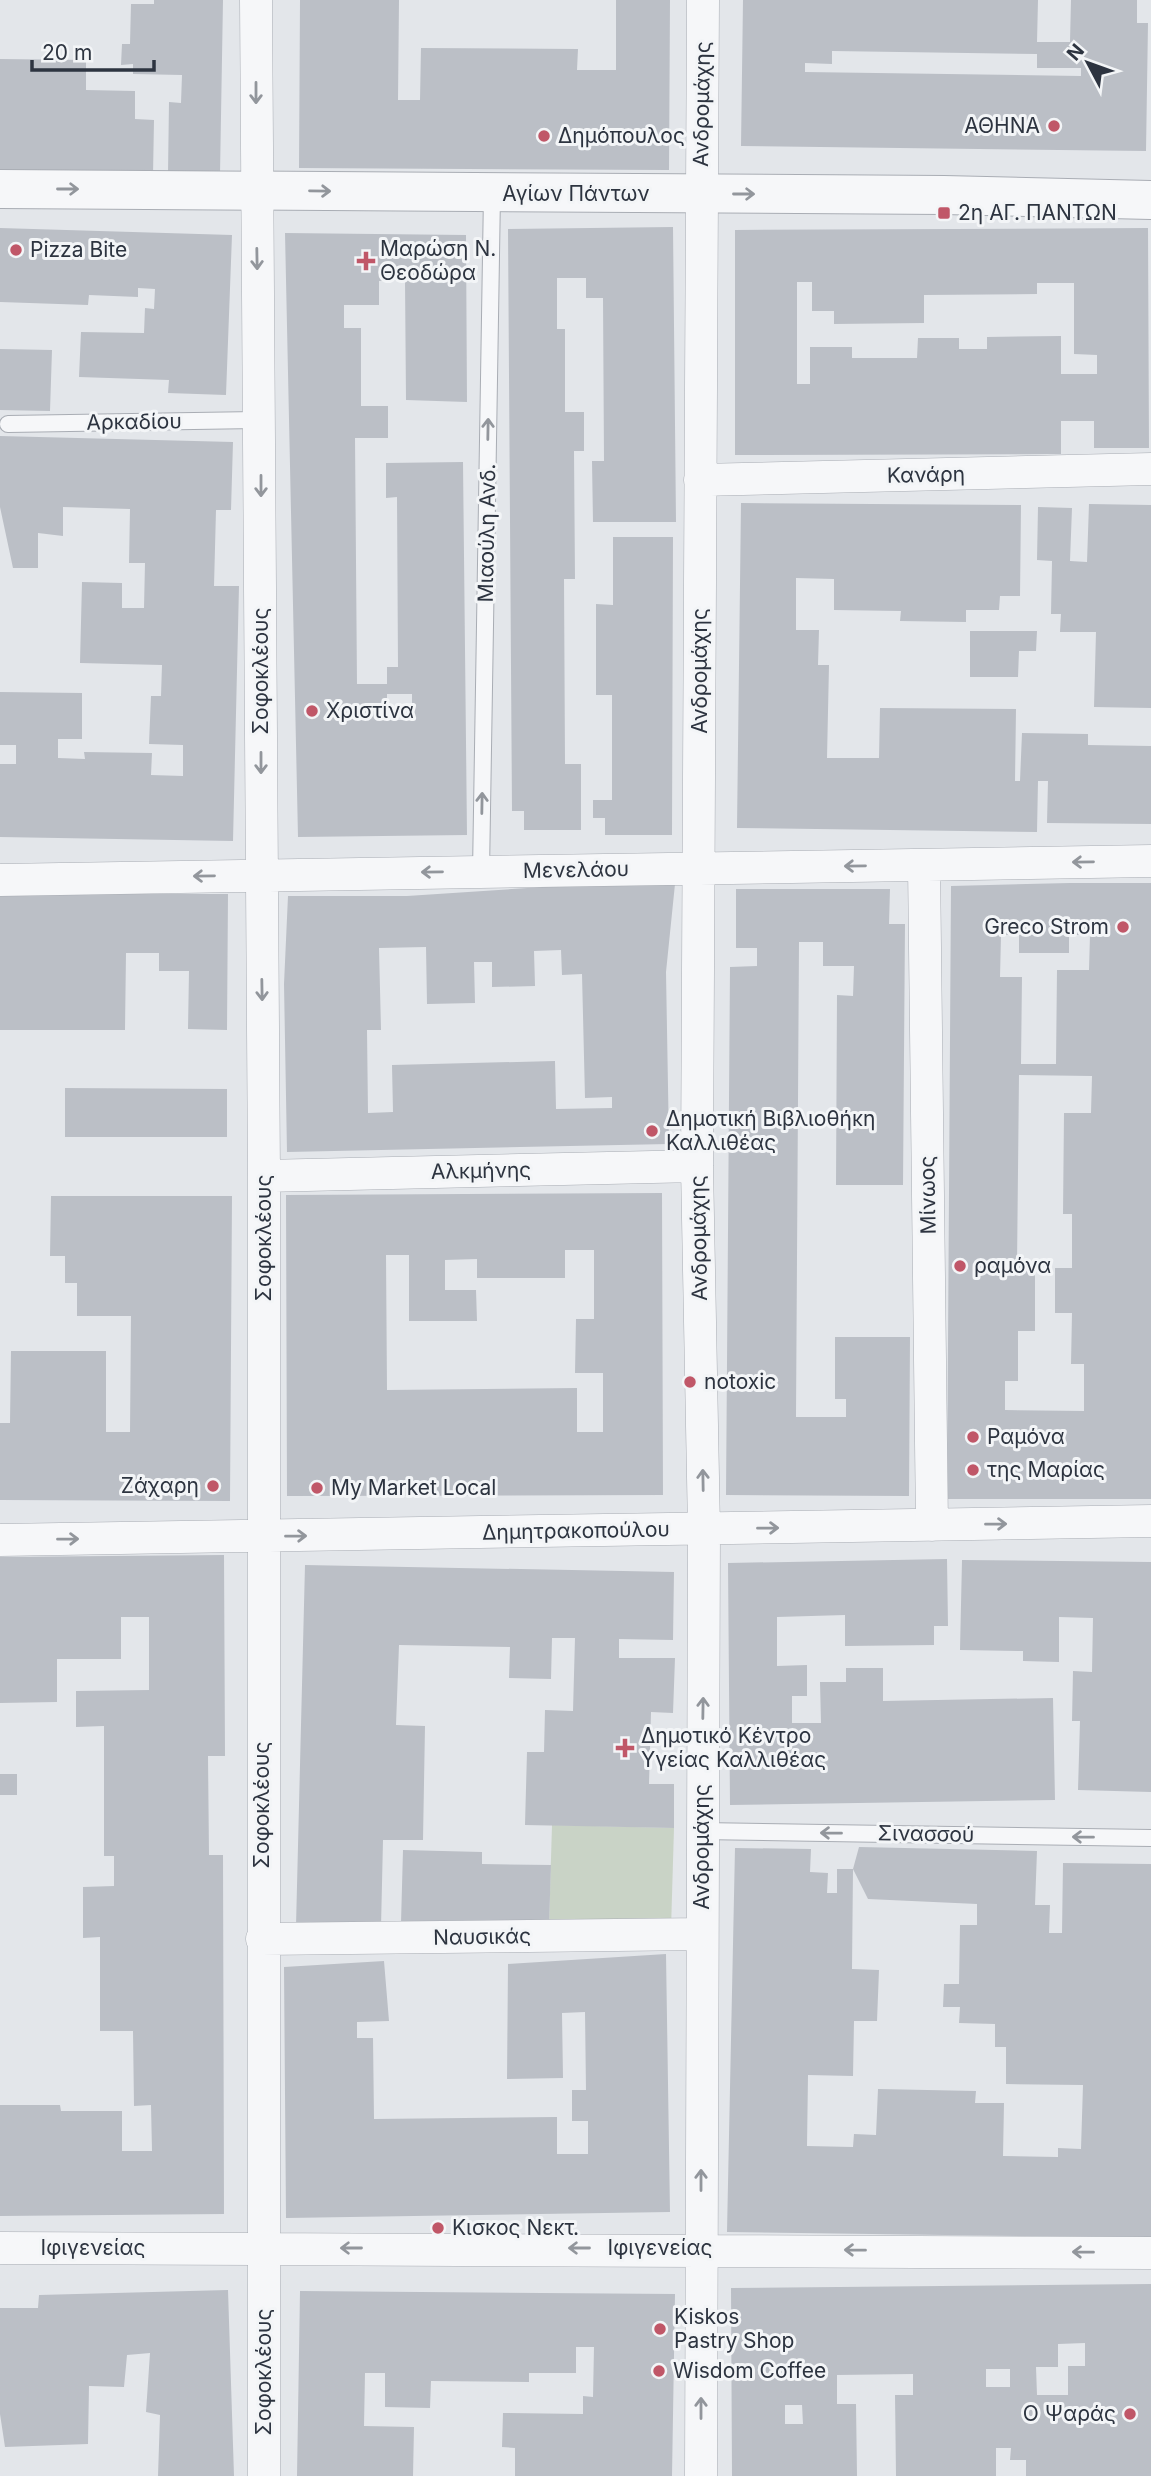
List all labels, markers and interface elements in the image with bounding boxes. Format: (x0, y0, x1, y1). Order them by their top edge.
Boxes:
scale bar (32, 28, 154, 72)
north arrow (1053, 28, 1123, 98)
text: N (1062, 39, 1089, 65)
text: 20 m (42, 40, 92, 65)
street label: Ανδρομάχης (688, 41, 715, 167)
one-way arrow (249, 81, 263, 104)
place label: ΑΘΗΝΑ (964, 113, 1040, 138)
marker: ΑΘΗΝΑ (1046, 118, 1062, 134)
place label: Δημόπουλος (558, 123, 685, 148)
marker: Δημόπουλος (536, 128, 552, 144)
street label: Αγίων Πάντων (502, 181, 650, 206)
one-way arrow (56, 182, 79, 196)
one-way arrow (308, 185, 331, 198)
one-way arrow (732, 187, 755, 201)
place label: 2η ΑΓ. ΠΑΝΤΩΝ (958, 200, 1117, 225)
marker: 2η ΑΓ. ΠΑΝΤΩΝ (936, 205, 952, 221)
place label: Μαρώση Ν. Θεοδώρα (380, 236, 496, 285)
place label: Pizza Bite (30, 237, 127, 262)
marker: Pizza Bite (8, 242, 24, 258)
one-way arrow (250, 247, 264, 270)
marker: Μαρώση Ν. Θεοδώρα (358, 253, 374, 269)
street label: Αρκαδίου (86, 408, 182, 435)
one-way arrow (481, 418, 495, 441)
street label: Κανάρη (887, 461, 965, 488)
street label: Μιαούλη Ανδ. (473, 463, 500, 603)
one-way arrow (254, 474, 268, 497)
street label: Σοφοκλέους (248, 608, 273, 734)
street label: Ανδρομάχης (687, 608, 712, 734)
place label: Χριστίνα (326, 698, 414, 723)
marker: Χριστίνα (304, 703, 320, 719)
one-way arrow (254, 751, 268, 774)
one-way arrow (476, 792, 489, 815)
one-way arrow (1072, 855, 1095, 869)
street label: Μενελάου (523, 856, 629, 883)
one-way arrow (844, 859, 867, 873)
one-way arrow (421, 866, 444, 879)
one-way arrow (193, 869, 216, 883)
place label: Greco Strom (984, 914, 1109, 939)
marker: Greco Strom (1115, 919, 1131, 935)
one-way arrow (255, 978, 269, 1001)
place label: Δημοτική Βιβλιοθήκη Καλλιθέας (666, 1106, 875, 1155)
marker: Δημοτική Βιβλιοθήκη Καλλιθέας (644, 1123, 660, 1139)
street label: Μίνωος (914, 1156, 941, 1234)
street label: Αλκμήνης (431, 1157, 531, 1184)
street label: Σοφοκλέους (251, 1175, 276, 1301)
street label: Ανδρομάχης (685, 1175, 712, 1301)
place label: ραμόνα (974, 1253, 1051, 1278)
marker: ραμόνα (952, 1258, 968, 1274)
place label: notoxic (704, 1369, 776, 1394)
marker: notoxic (682, 1374, 698, 1390)
place label: Ραμόνα (987, 1424, 1065, 1449)
marker: Ραμόνα (965, 1429, 981, 1445)
place label: της Μαρίας (987, 1457, 1105, 1482)
marker: της Μαρίας (965, 1462, 981, 1478)
one-way arrow (696, 1469, 710, 1492)
place label: Ζάχαρη (121, 1473, 199, 1498)
place label: My Market Local (331, 1475, 496, 1500)
marker: Ζάχαρη (205, 1478, 221, 1494)
marker: My Market Local (309, 1480, 325, 1496)
street label: Δημητρακοπούλου (482, 1516, 670, 1545)
one-way arrow (984, 1517, 1007, 1530)
one-way arrow (756, 1521, 779, 1534)
one-way arrow (284, 1529, 307, 1542)
one-way arrow (56, 1532, 79, 1546)
one-way arrow (696, 1697, 709, 1720)
place label: Δημοτικό Κέντρο Υγείας Καλλιθέας (641, 1723, 826, 1772)
marker: Δημοτικό Κέντρο Υγείας Καλλιθέας (615, 1738, 635, 1758)
street label: Σοφοκλέους (249, 1742, 274, 1868)
street label: Ανδρομάχης (689, 1784, 714, 1910)
street label: Σινασσού (877, 1820, 975, 1847)
one-way arrow (820, 1826, 843, 1840)
one-way arrow (1072, 1830, 1095, 1844)
street label: Ναυσικάς (433, 1923, 531, 1950)
one-way arrow (694, 2169, 708, 2192)
place label: Κισκος Νεκτ. (452, 2215, 579, 2240)
marker: Κισκος Νεκτ. (430, 2220, 446, 2236)
street label: Ιφιγενείας (41, 2235, 145, 2260)
street label: Ιφιγενείας (608, 2235, 712, 2260)
one-way arrow (340, 2241, 363, 2255)
one-way arrow (568, 2241, 591, 2255)
one-way arrow (844, 2243, 867, 2257)
one-way arrow (1072, 2245, 1095, 2259)
place label: Kiskos Pastry Shop (674, 2304, 794, 2353)
street label: Σοφοκλέους (251, 2309, 276, 2435)
marker: Kiskos Pastry Shop (652, 2321, 668, 2337)
place label: Wisdom Coffee (673, 2358, 826, 2383)
marker: Wisdom Coffee (651, 2363, 667, 2379)
one-way arrow (694, 2397, 708, 2420)
place label: Ο Ψαράς (1023, 2401, 1116, 2426)
marker: Ο Ψαράς (1122, 2406, 1138, 2422)

